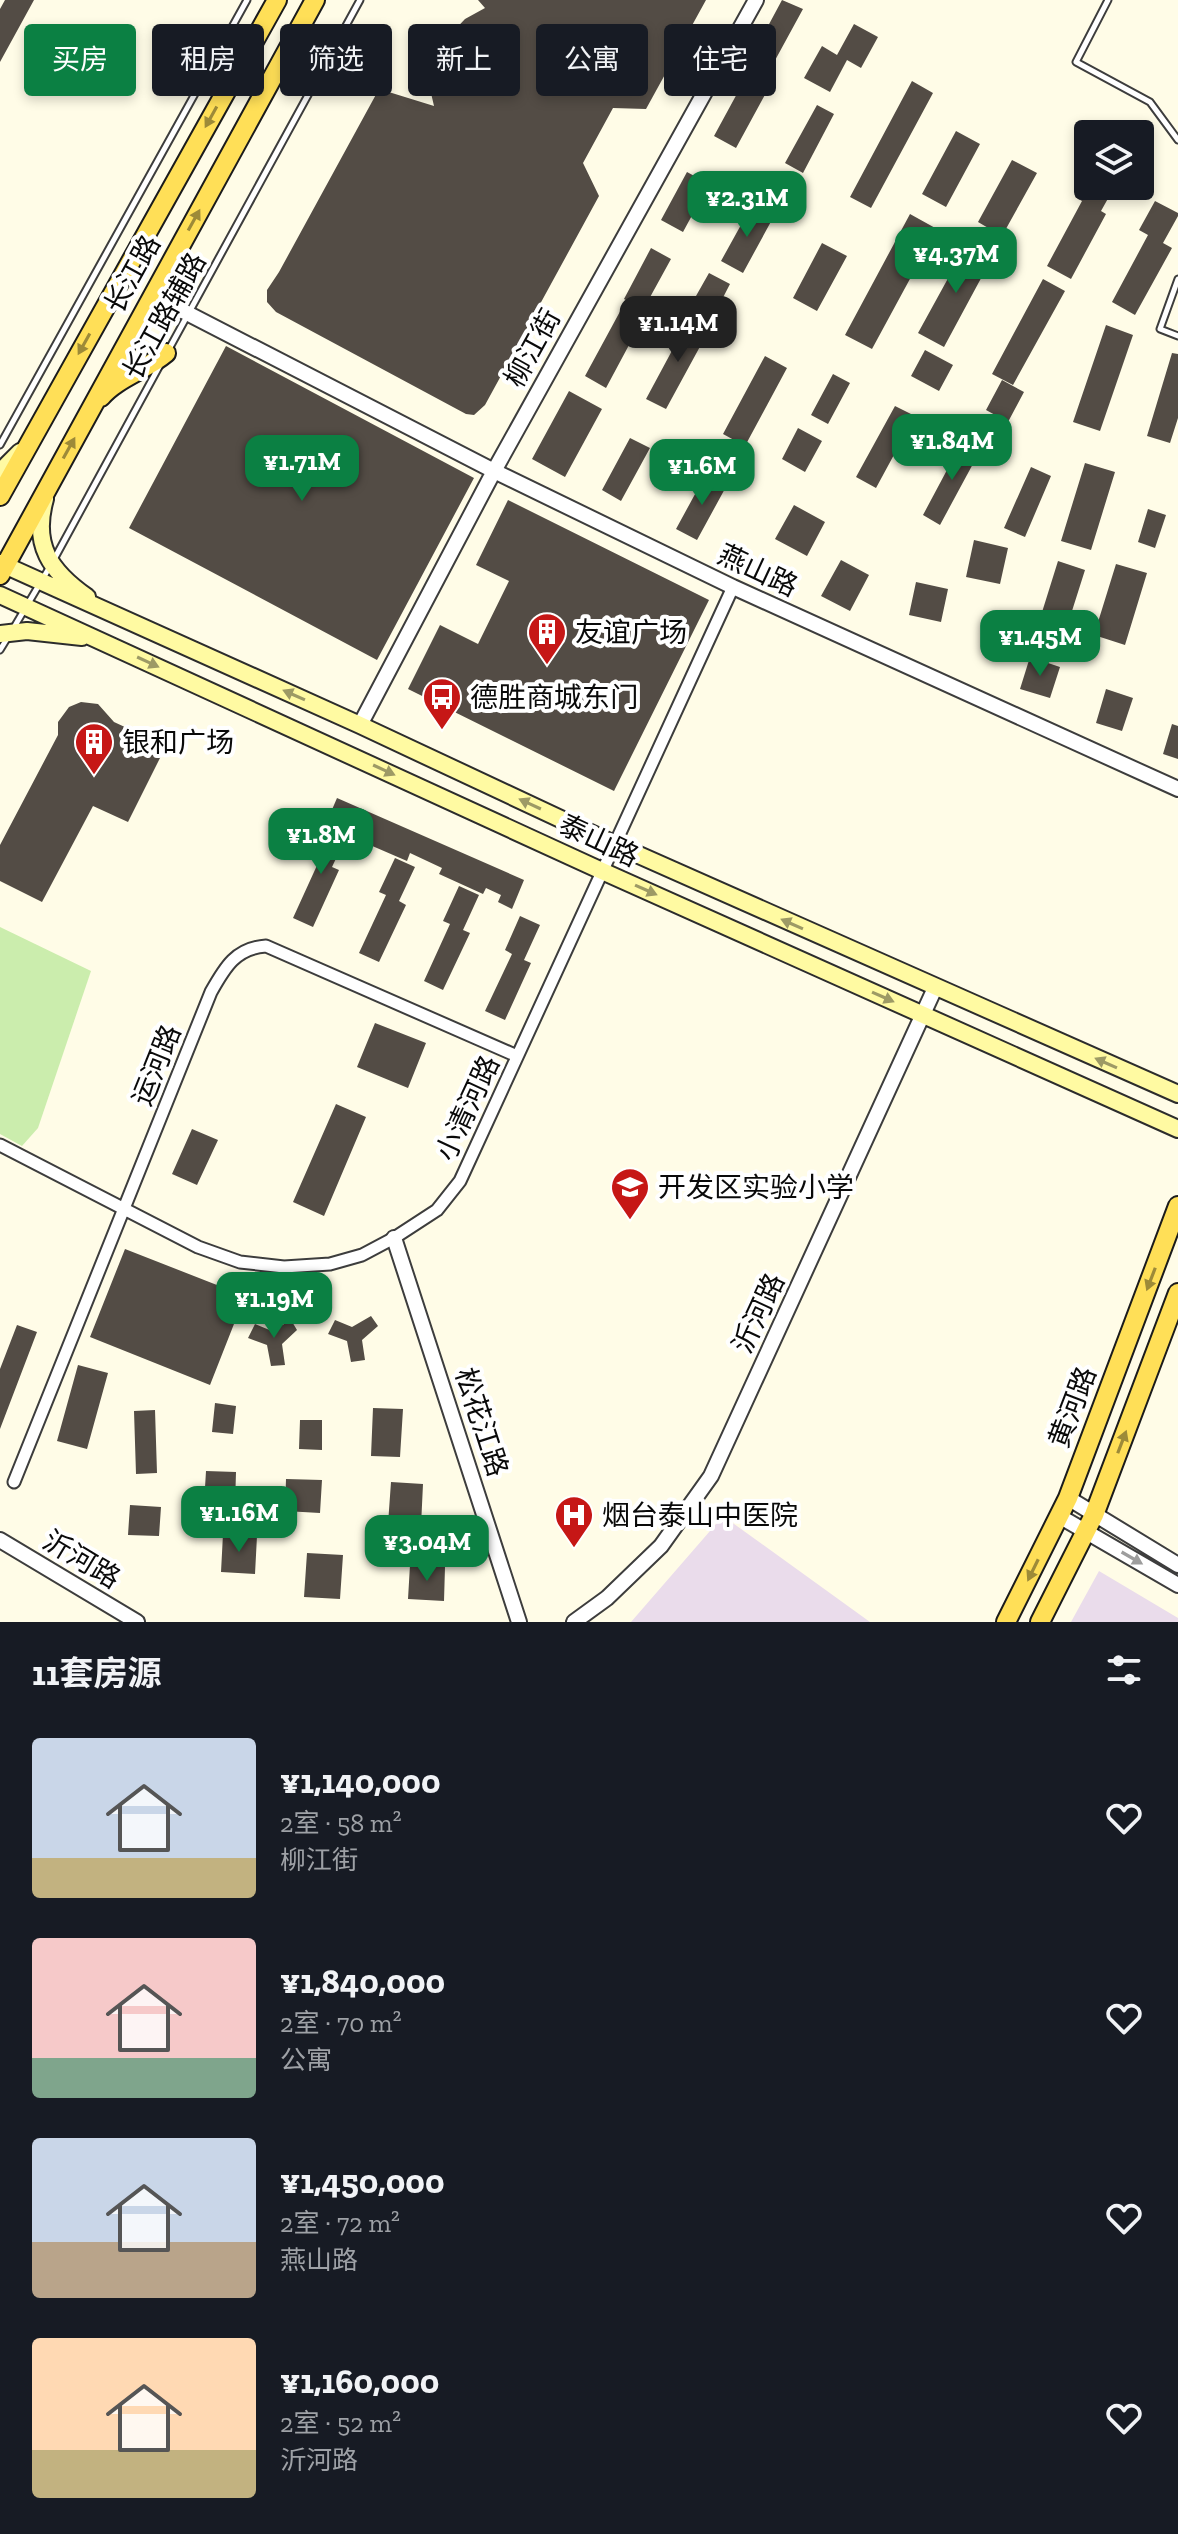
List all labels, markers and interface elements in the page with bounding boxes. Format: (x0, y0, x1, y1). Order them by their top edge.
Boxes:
chip: 买房 (24, 24, 136, 96)
chip: 租房 (152, 24, 264, 96)
chip: 筛选 (280, 24, 392, 96)
chip: 新上 (408, 24, 520, 96)
chip: 公寓 (536, 24, 648, 96)
chip: 住宅 (664, 24, 776, 96)
one-way arrow (204, 106, 218, 128)
map controls (1074, 120, 1154, 200)
button: layers (1074, 120, 1154, 200)
pin: ¥2.31M (682, 171, 812, 239)
text: ¥2.31M (705, 181, 789, 213)
one-way arrow (187, 208, 201, 231)
pin: ¥4.37M (891, 227, 1021, 295)
street label: 长江路 (98, 230, 167, 319)
text: ¥4.37M (913, 237, 999, 269)
street label: 长江路辅路 (116, 247, 213, 385)
pin: ¥1.14M (613, 296, 743, 364)
street label: 柳江街 (498, 304, 567, 393)
text: ¥1.14M (638, 306, 718, 338)
one-way arrow (78, 333, 92, 355)
pin: ¥1.84M (887, 414, 1017, 482)
text: ¥1.84M (910, 424, 994, 456)
pin: ¥1.71M (237, 435, 367, 503)
one-way arrow (62, 437, 76, 459)
pin: ¥1.6M (646, 439, 758, 507)
text: ¥1.71M (263, 445, 341, 477)
text: ¥1.6M (668, 449, 736, 481)
street label: 燕山路 (713, 538, 803, 603)
pin: ¥1.45M (975, 610, 1105, 678)
building icon: 友谊广场 (526, 611, 568, 666)
place label: 友谊广场 (575, 616, 687, 649)
text: ¥1.45M (998, 620, 1082, 652)
one-way arrow (136, 655, 159, 668)
bus stop icon: 德胜商城东门 (421, 676, 463, 731)
place label: 德胜商城东门 (470, 681, 638, 714)
one-way arrow (282, 689, 306, 702)
building icon: 银和广场 (73, 721, 115, 776)
place label: 银和广场 (122, 726, 234, 759)
one-way arrow (372, 763, 396, 777)
one-way arrow (518, 797, 541, 811)
pin: ¥1.8M (265, 808, 377, 876)
street label: 泰山路 (554, 808, 644, 873)
text: ¥1.8M (286, 818, 356, 850)
one-way arrow (634, 884, 657, 897)
one-way arrow (780, 917, 804, 931)
one-way arrow (871, 990, 895, 1004)
street label: 运河路 (125, 1020, 187, 1110)
street label: 小清河路 (429, 1050, 506, 1166)
one-way arrow (1095, 1056, 1118, 1070)
school or university icon: 开发区实验小学 (609, 1166, 651, 1221)
place label: 开发区实验小学 (658, 1171, 854, 1204)
one-way arrow (1144, 1267, 1156, 1291)
street label: 沂河路 (726, 1268, 791, 1358)
pin: ¥1.19M (209, 1272, 339, 1340)
text: ¥1.19M (234, 1282, 314, 1314)
street label: 黄河路 (1042, 1362, 1103, 1452)
street label: 松花江路 (449, 1364, 515, 1481)
one-way arrow (1116, 1430, 1129, 1454)
pin: ¥1.16M (174, 1486, 304, 1554)
hospital icon: 烟台泰山中医院 (553, 1494, 595, 1549)
text: ¥1.16M (199, 1496, 279, 1528)
place label: 烟台泰山中医院 (602, 1499, 798, 1532)
pin: ¥3.04M (362, 1515, 492, 1583)
street label: 沂河路 (37, 1524, 126, 1595)
text: ¥3.04M (383, 1525, 471, 1557)
one-way arrow (1121, 1551, 1143, 1565)
one-way arrow (1027, 1558, 1040, 1581)
icon: filters (1102, 1648, 1146, 1692)
text: 11套房源 (32, 1653, 161, 1694)
text: ¥1,140,000 (280, 1761, 441, 1802)
icon: home (96, 1770, 192, 1866)
icon: heart (1102, 1796, 1146, 1840)
text: 2室 · 58 m² (280, 1807, 402, 1839)
text: 柳江街 (280, 1844, 358, 1876)
text: ¥1,840,000 (280, 1961, 445, 2002)
icon: home (96, 1970, 192, 2066)
icon: heart (1102, 1996, 1146, 2040)
text: 2室 · 70 m² (280, 2007, 401, 2039)
text: 公寓 (280, 2044, 332, 2076)
text: ¥1,450,000 (280, 2161, 445, 2202)
icon: home (96, 2170, 192, 2266)
icon: heart (1102, 2196, 1146, 2240)
text: 2室 · 72 m² (280, 2207, 400, 2239)
text: 燕山路 (280, 2244, 358, 2276)
text: ¥1,160,000 (280, 2361, 439, 2402)
icon: home (96, 2370, 192, 2466)
icon: heart (1102, 2396, 1146, 2440)
text: 2室 · 52 m² (280, 2407, 401, 2439)
text: 沂河路 (280, 2444, 358, 2476)

